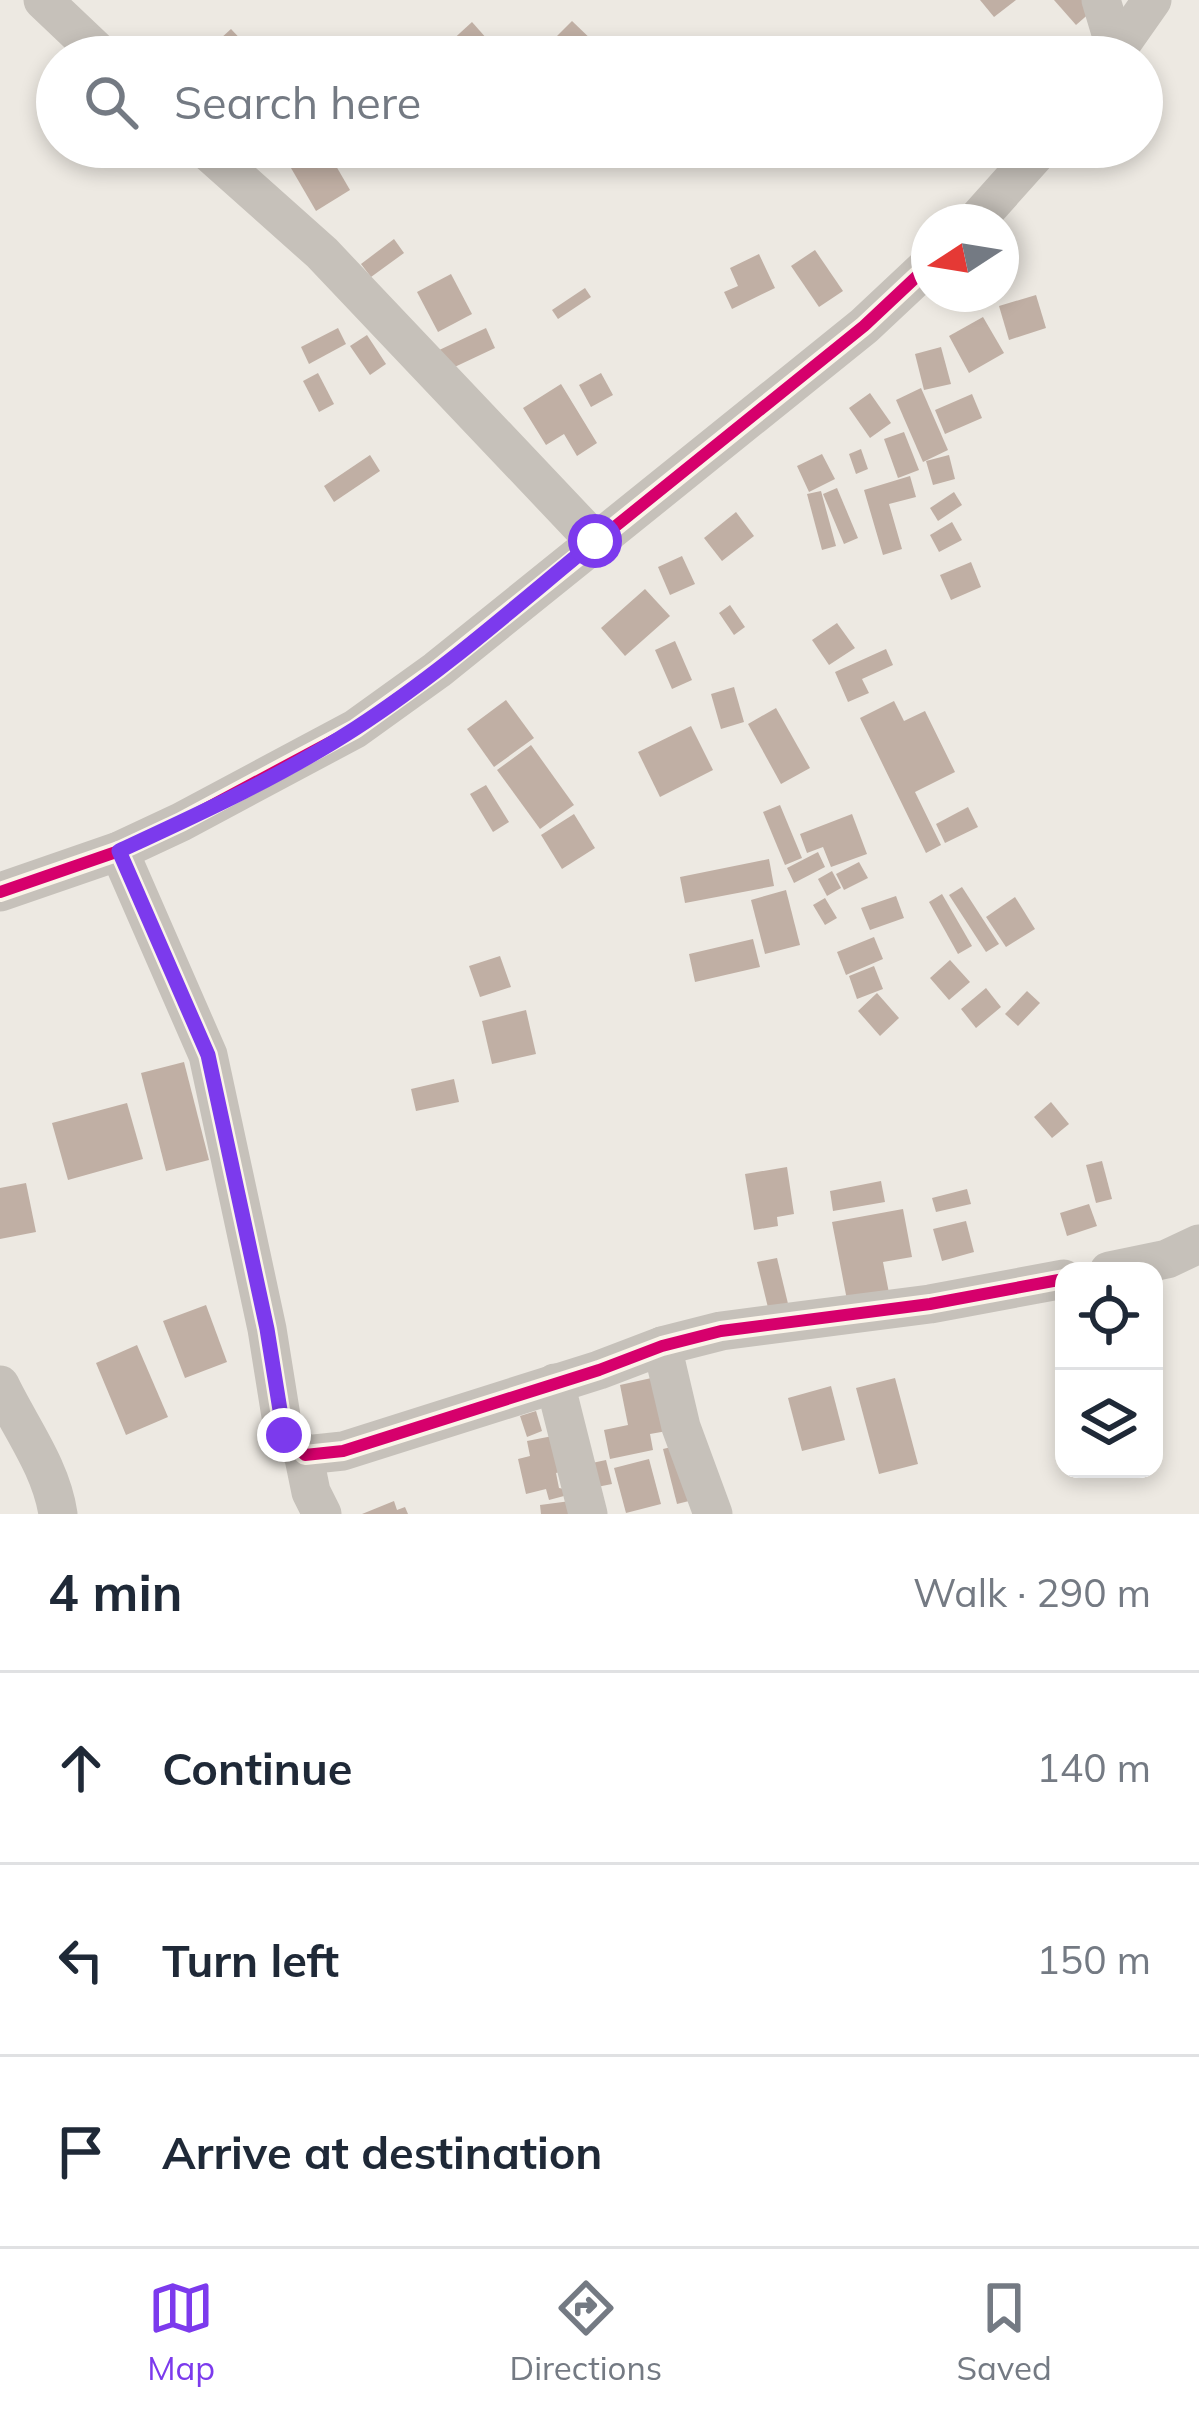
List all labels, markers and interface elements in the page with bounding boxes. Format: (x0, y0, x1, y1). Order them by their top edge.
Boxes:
search box (36, 36, 1163, 168)
icon: search (78, 69, 144, 135)
text: Search here (174, 74, 421, 130)
north arrow (911, 204, 1019, 312)
route start (568, 514, 622, 568)
map controls (1055, 1262, 1163, 1478)
button: locate (1055, 1262, 1163, 1370)
button: layers (1055, 1370, 1163, 1478)
route end (257, 1408, 311, 1462)
text: 4 min (48, 1560, 183, 1624)
text: Walk · 290 m (913, 1568, 1151, 1617)
icon: ahead (48, 1735, 114, 1801)
text: Continue (162, 1740, 352, 1796)
text: 140 m (1036, 1743, 1151, 1792)
icon: left (48, 1927, 114, 1993)
text: Turn left (162, 1932, 339, 1988)
text: 150 m (1036, 1935, 1151, 1984)
icon: arrive (48, 2119, 114, 2185)
text: Arrive at destination (162, 2124, 602, 2180)
tab: Map (147, 2275, 215, 2388)
tab: Directions (510, 2275, 662, 2388)
tab: Saved (957, 2275, 1052, 2388)

